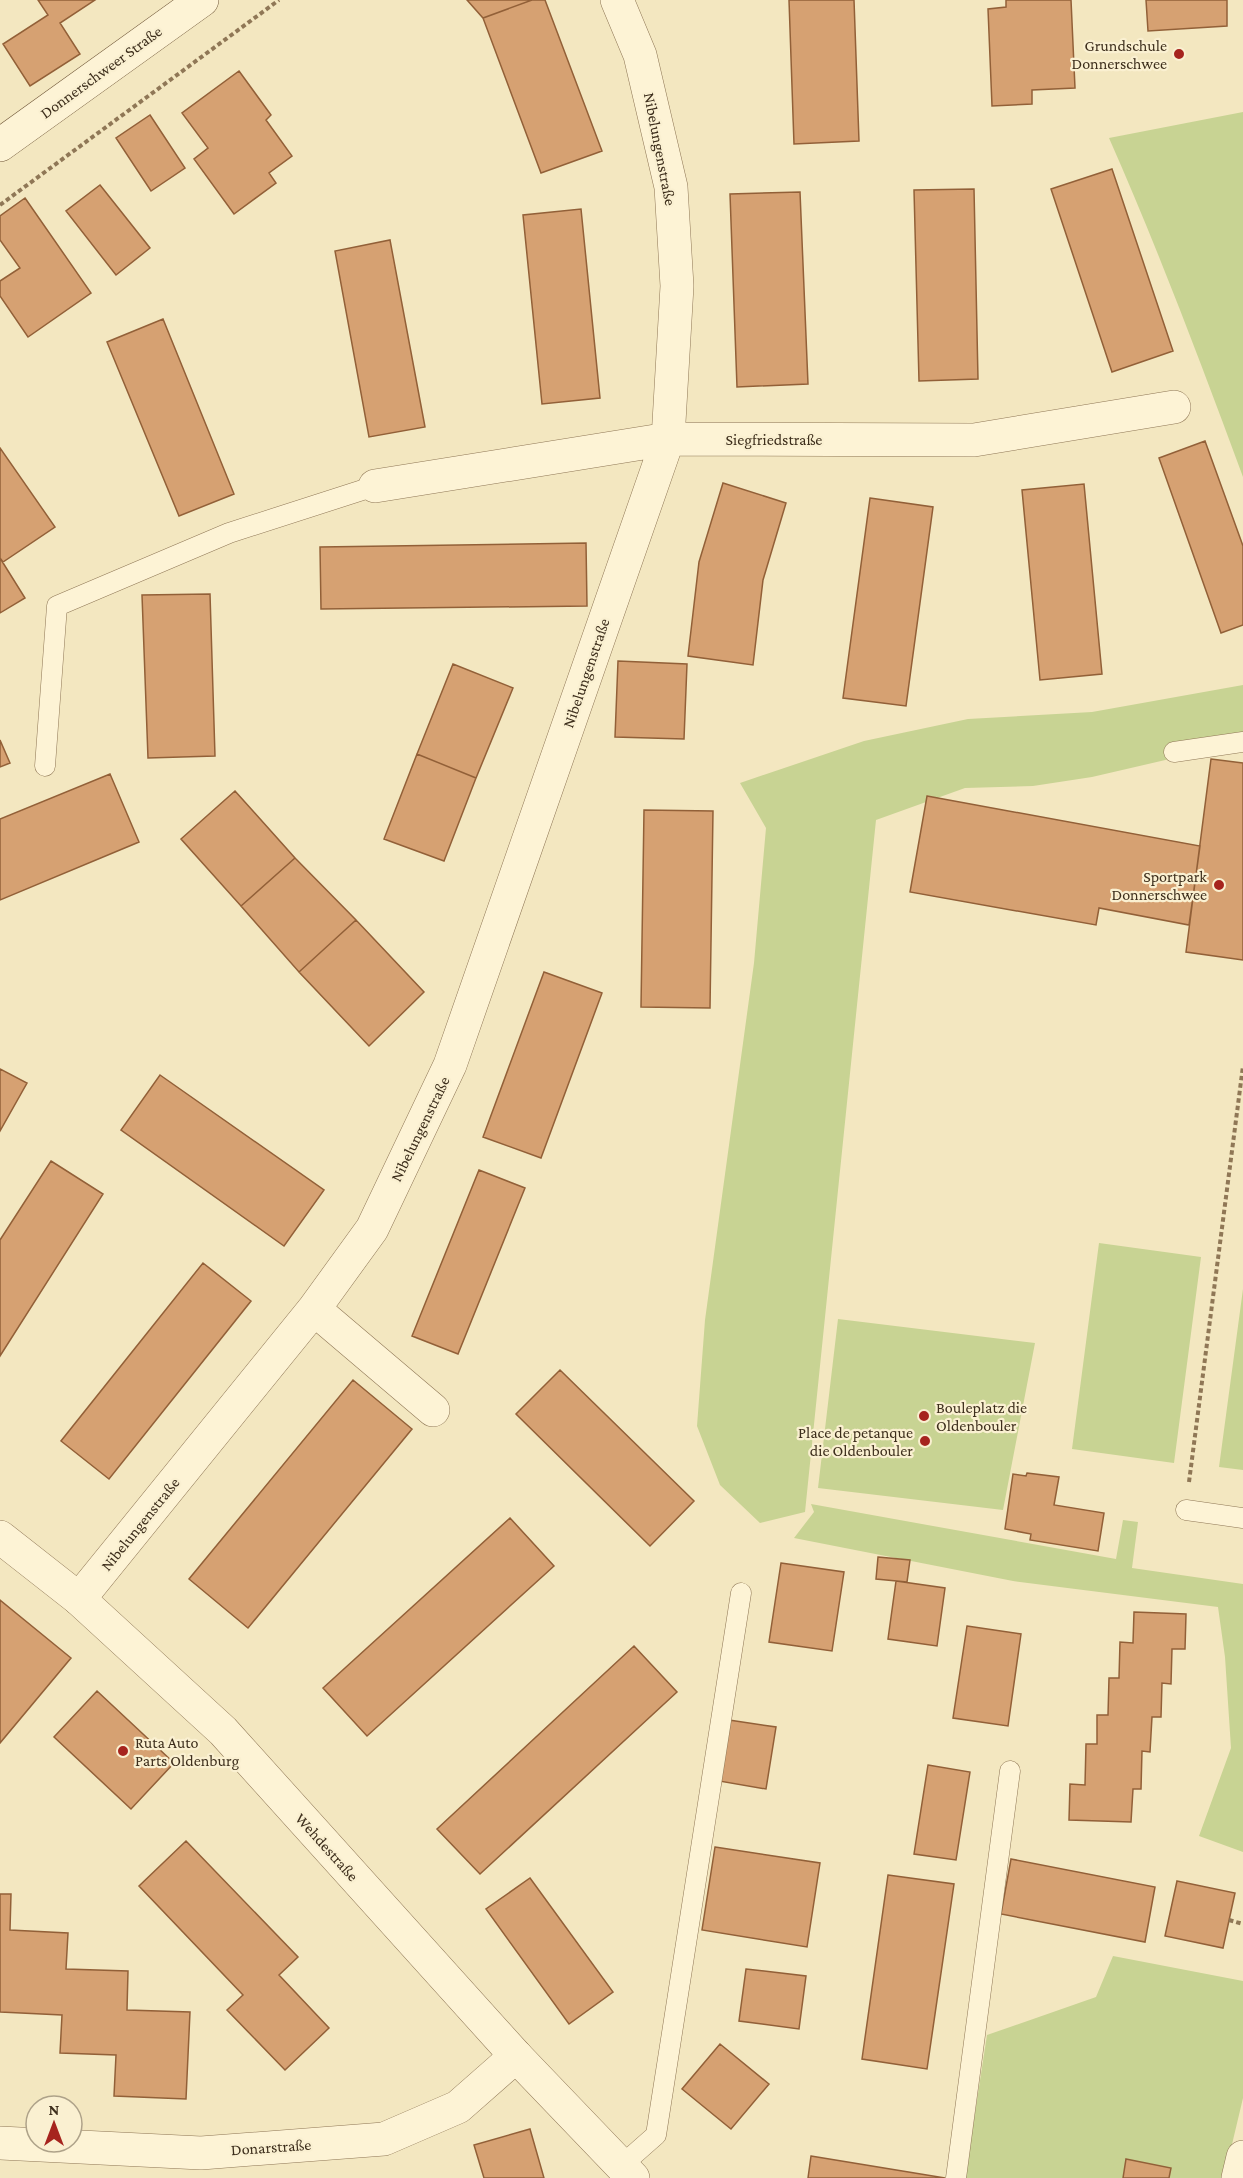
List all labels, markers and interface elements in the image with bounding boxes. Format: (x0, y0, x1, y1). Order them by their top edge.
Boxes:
street label: Donnerschweer Straße (37, 22, 165, 122)
place label: Grundschule Donnerschwee (1072, 37, 1167, 72)
marker: Grundschule Donnerschwee (1172, 47, 1186, 61)
street label: Nibelungenstraße (640, 91, 679, 207)
street label: Siegfriedstraße (726, 431, 822, 449)
street label: Nibelungenstraße (559, 616, 614, 730)
place label: Sportpark Donnerschwee (1112, 868, 1207, 903)
marker: Sportpark Donnerschwee (1212, 878, 1226, 892)
street label: Nibelungenstraße (387, 1074, 454, 1185)
place label: Bouleplatz die Oldenbouler (936, 1399, 1027, 1434)
marker: Bouleplatz die Oldenbouler (917, 1409, 931, 1423)
place label: Place de petanque die Oldenbouler (798, 1424, 913, 1459)
marker: Place de petanque die Oldenbouler (918, 1434, 932, 1448)
street label: Nibelungenstraße (97, 1474, 184, 1575)
place label: Ruta Auto Parts Oldenburg (135, 1734, 239, 1770)
marker: Ruta Auto Parts Oldenburg (116, 1744, 130, 1758)
street label: Wehdestraße (292, 1810, 362, 1884)
north arrow (24, 2094, 84, 2154)
text: N (49, 2101, 60, 2118)
street label: Donarstraße (230, 2136, 312, 2158)

